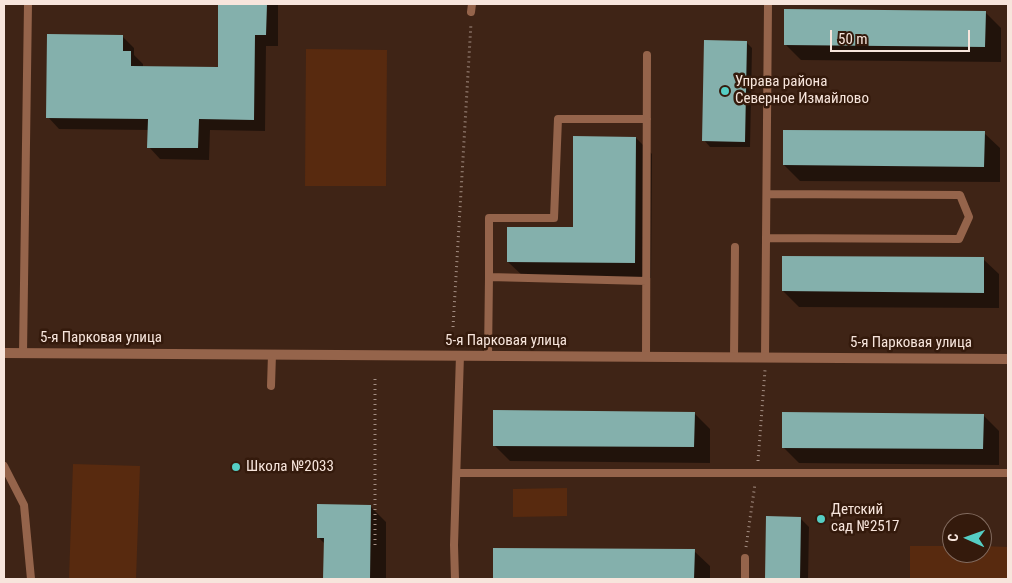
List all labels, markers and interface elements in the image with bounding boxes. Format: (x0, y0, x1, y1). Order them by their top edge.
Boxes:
scale bar (832, 20, 972, 52)
text: 50 m (838, 30, 868, 48)
place label: Управа района Северное Измайлово (735, 73, 869, 108)
marker: Управа района Северное Измайлово (719, 85, 731, 97)
street label: 5-я Парковая улица (40, 329, 162, 347)
street label: 5-я Парковая улица (445, 332, 567, 350)
street label: 5-я Парковая улица (850, 334, 972, 352)
place label: Школа №2033 (246, 458, 334, 476)
marker: Школа №2033 (230, 461, 242, 473)
place label: Детский сад №2517 (831, 501, 900, 536)
marker: Детский сад №2517 (815, 513, 827, 525)
north arrow (942, 513, 992, 563)
text: С (945, 533, 961, 542)

